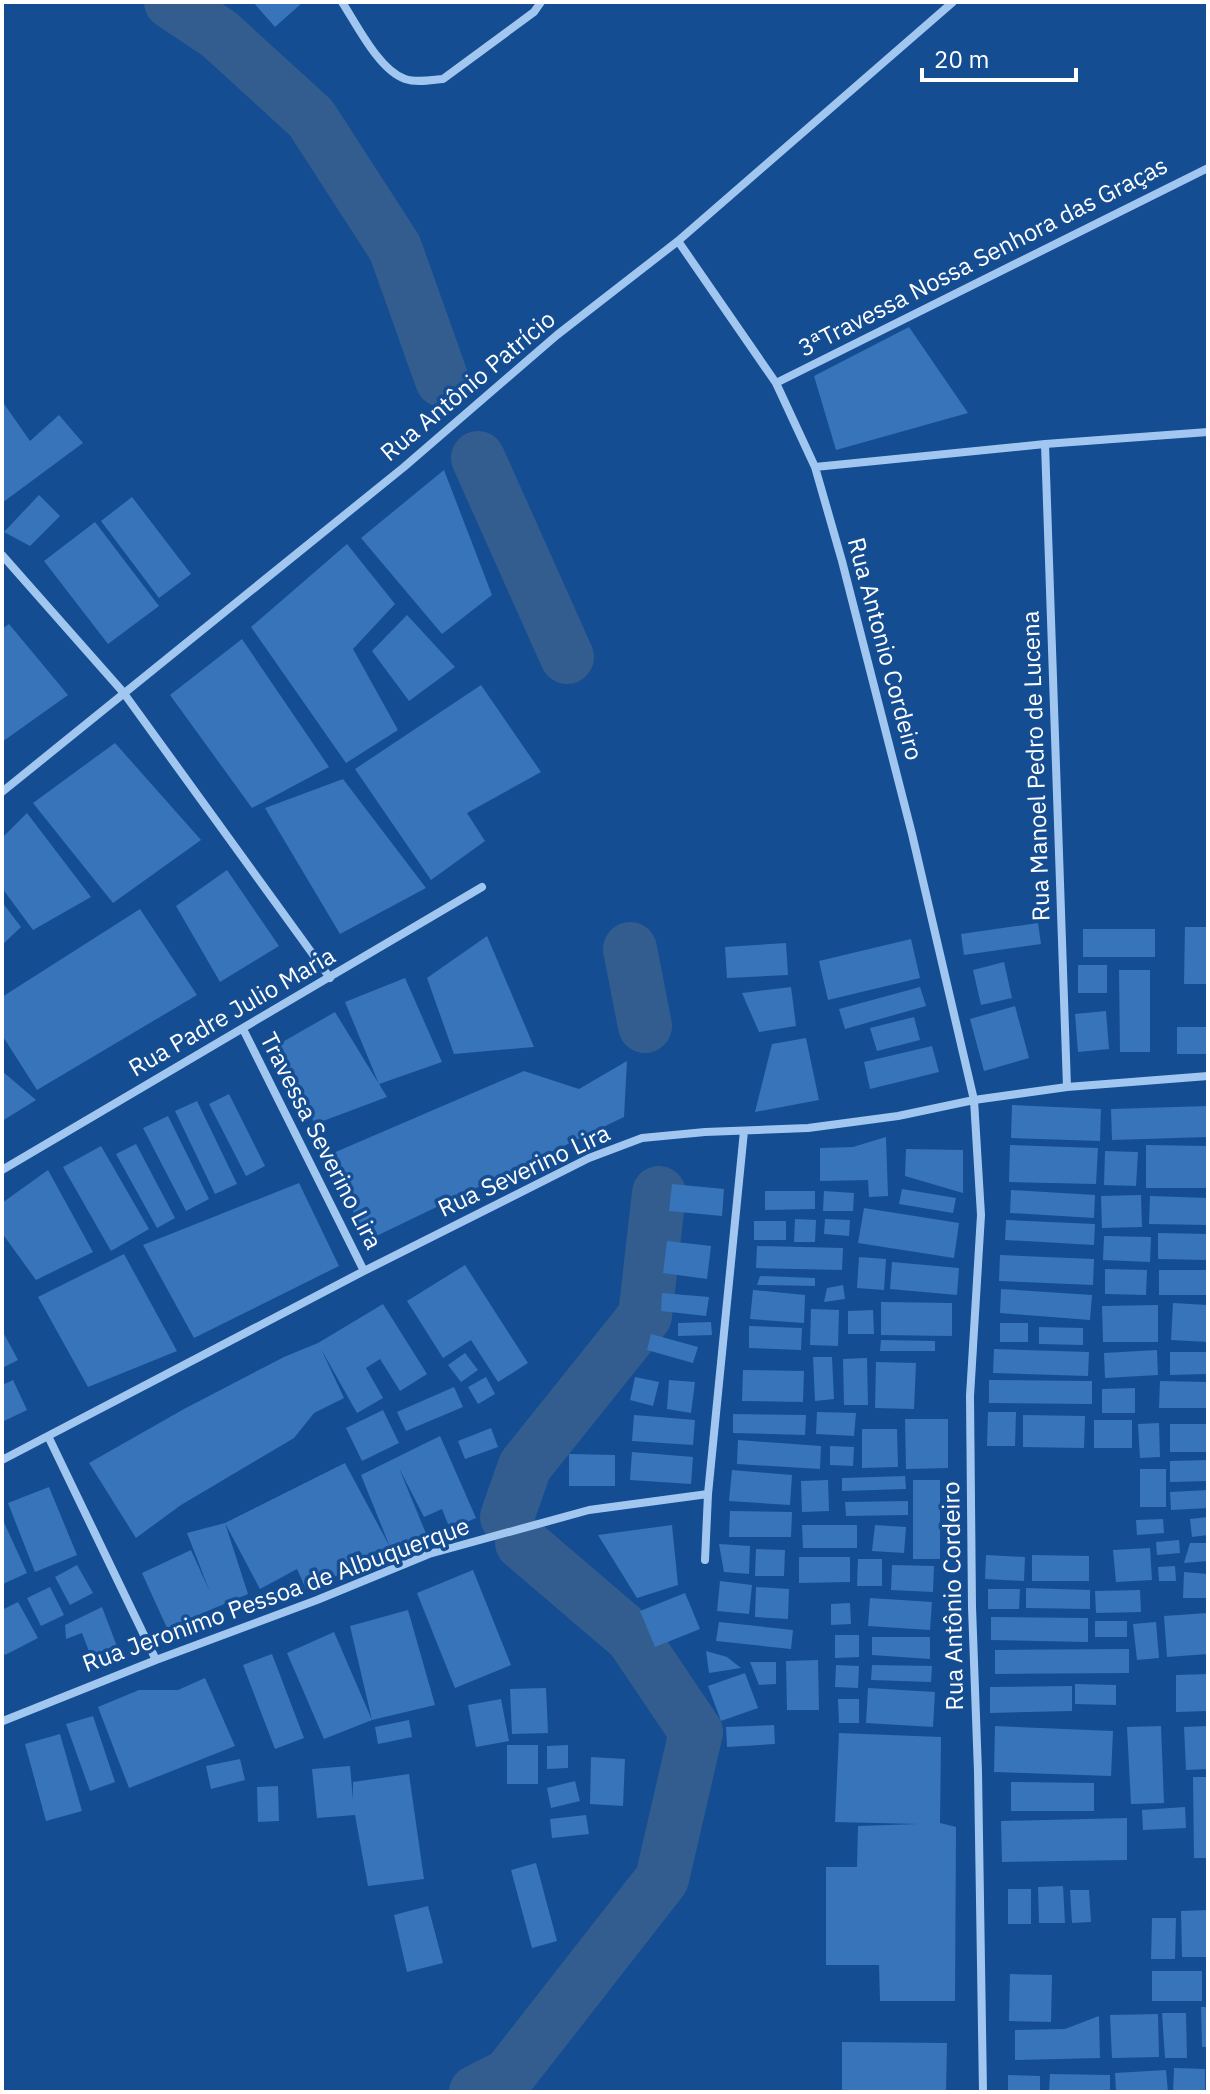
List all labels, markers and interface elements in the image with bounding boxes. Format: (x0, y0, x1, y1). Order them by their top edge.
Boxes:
scale bar (922, 32, 1076, 82)
text: 20 m (934, 43, 989, 75)
street label: 3ªTravessa Nossa Senhora das Graças (792, 149, 1173, 364)
street label: Rua Antônio Patrício (373, 303, 561, 468)
street label: Rua Antonio Cordeiro (841, 534, 931, 764)
street label: Rua Manoel Pedro de Lucena (1014, 610, 1056, 922)
street label: Rua Padre Julio Maria (122, 939, 341, 1083)
street label: Travessa Severino Lira (253, 1027, 391, 1255)
street label: Rua Severino Lira (432, 1116, 615, 1224)
street label: Rua Antônio Cordeiro (934, 1481, 970, 1711)
street label: Rua Jeronimo Pessoa de Albuquerque (78, 1509, 474, 1679)

